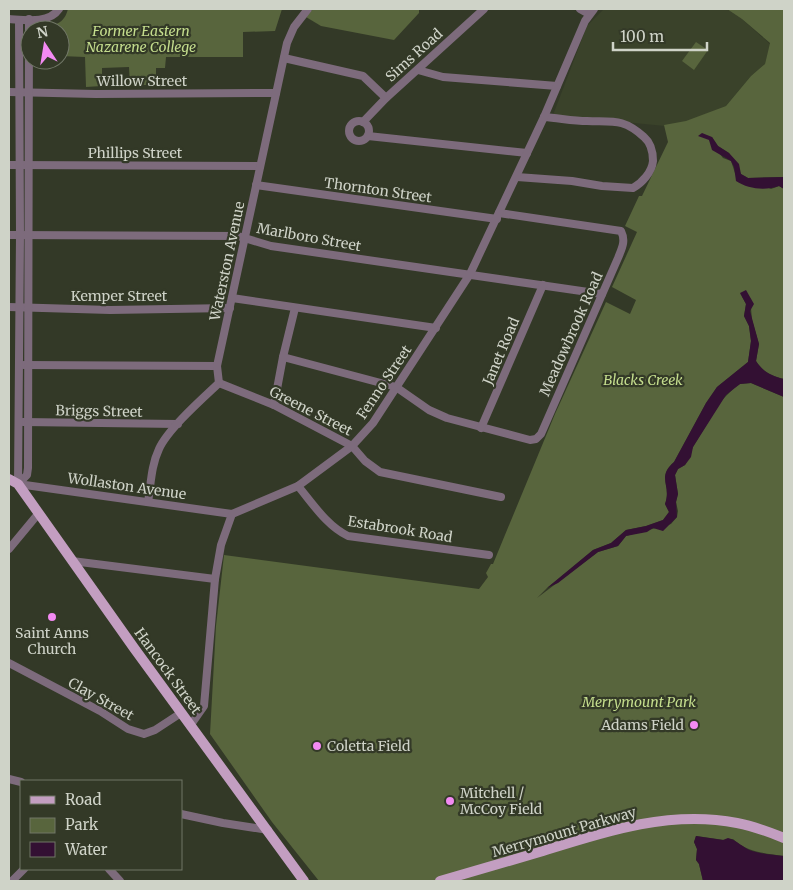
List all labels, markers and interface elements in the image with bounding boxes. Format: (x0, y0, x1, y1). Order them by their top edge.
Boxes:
north arrow (20, 20, 70, 70)
scale bar (613, 20, 707, 52)
text: N (35, 22, 50, 42)
park label: Former Eastern Nazarene College (86, 22, 196, 56)
street label: Sims Road (382, 24, 447, 85)
text: 100 m (620, 27, 664, 46)
street label: Willow Street (96, 72, 188, 90)
street label: Phillips Street (88, 144, 183, 162)
street label: Thornton Street (323, 174, 433, 207)
street label: Waterston Avenue (205, 200, 248, 323)
street label: Marlboro Street (255, 219, 363, 255)
street label: Meadowbrook Road (536, 269, 607, 399)
street label: Kemper Street (71, 287, 168, 305)
street label: Janet Road (478, 314, 523, 388)
street label: Fenno Street (353, 341, 416, 422)
park label: Blacks Creek (603, 371, 683, 389)
street label: Greene Street (267, 382, 356, 440)
street label: Briggs Street (55, 401, 143, 421)
street label: Wollaston Avenue (66, 469, 187, 503)
street label: Estabrook Road (346, 512, 454, 546)
marker: Saint Anns Church (46, 611, 58, 623)
place label: Saint Anns Church (15, 624, 89, 658)
street label: Hancock Street (131, 624, 206, 718)
street label: Clay Street (65, 674, 137, 725)
park label: Merrymount Park (581, 693, 696, 711)
place label: Adams Field (600, 716, 685, 734)
marker: Adams Field (688, 719, 700, 731)
place label: Coletta Field (327, 737, 411, 755)
marker: Coletta Field (311, 740, 323, 752)
legend (20, 780, 182, 870)
place label: Mitchell / McCoy Field (460, 784, 543, 818)
text: Road (65, 790, 101, 809)
marker: Mitchell / McCoy Field (444, 795, 456, 807)
street label: Merrymount Parkway (490, 803, 639, 861)
text: Park (65, 815, 99, 834)
text: Water (64, 840, 108, 859)

